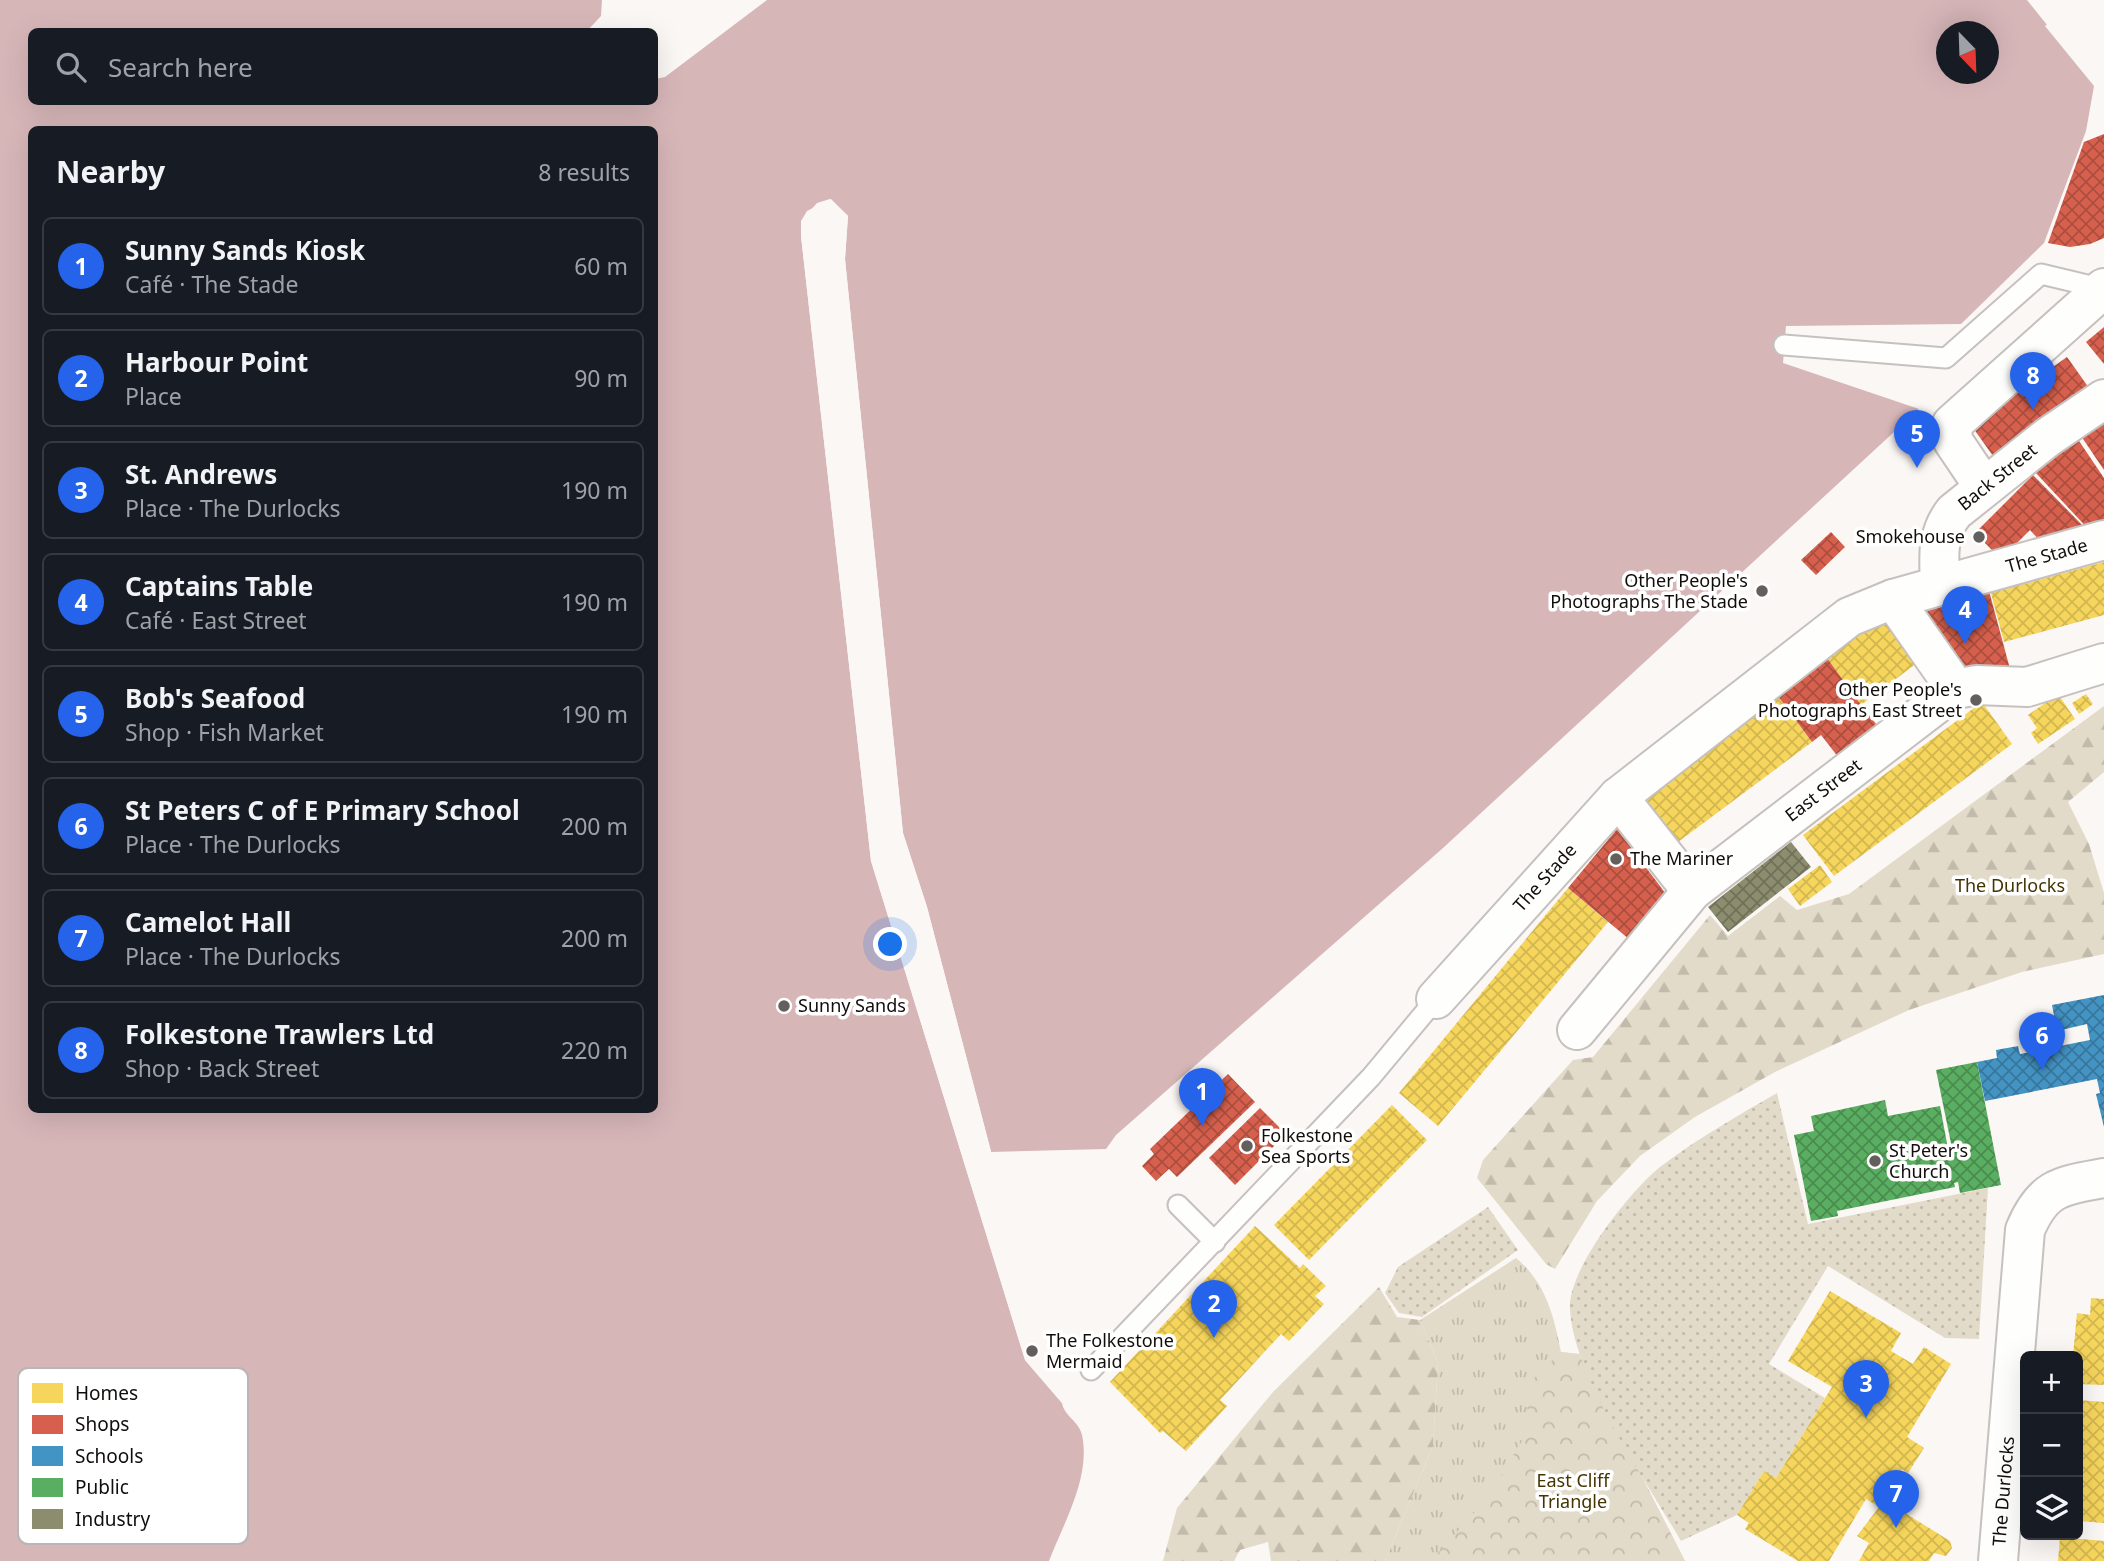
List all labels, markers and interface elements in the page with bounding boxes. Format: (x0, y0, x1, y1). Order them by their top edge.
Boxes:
north arrow (1936, 21, 1999, 84)
search box (28, 28, 658, 105)
icon: search (52, 48, 90, 86)
text: Search here (108, 49, 253, 85)
text: Nearby (56, 151, 165, 192)
text: 8 results (538, 156, 630, 188)
text: Sunny Sands Kiosk (125, 232, 365, 268)
text: 1 (74, 250, 88, 282)
text: 60 m (574, 250, 628, 282)
text: Café · The Stade (125, 268, 298, 300)
text: Harbour Point (125, 344, 308, 380)
pin: 8 (2010, 352, 2056, 410)
text: 2 (74, 362, 88, 394)
text: 90 m (574, 362, 628, 394)
text: Place (125, 380, 182, 412)
pin: 5 (1894, 410, 1940, 468)
street label: Back Street (1952, 437, 2042, 515)
text: St. Andrews (125, 456, 277, 492)
text: 3 (74, 474, 88, 506)
text: 190 m (561, 474, 628, 506)
text: Place · The Durlocks (125, 492, 341, 524)
place label: Smokehouse (1856, 524, 1965, 548)
marker: Smokehouse (1971, 529, 1987, 545)
street label: The Stade (2003, 532, 2090, 578)
text: Captains Table (125, 568, 313, 604)
place label: Other People's Photographs The Stade (1550, 568, 1748, 613)
marker: Other People's Photographs The Stade (1754, 583, 1770, 599)
text: 4 (74, 586, 88, 618)
text: 190 m (561, 586, 628, 618)
pin: 4 (1942, 586, 1988, 644)
text: Café · East Street (125, 604, 307, 636)
place label: Other People's Photographs East Street (1758, 677, 1962, 722)
text: Bob's Seafood (125, 680, 305, 716)
marker: Other People's Photographs East Street (1968, 692, 1984, 708)
text: 5 (74, 698, 88, 730)
text: 190 m (561, 698, 628, 730)
text: Shop · Fish Market (125, 716, 324, 748)
street label: East Street (1780, 752, 1866, 827)
text: St Peters C of E Primary School (125, 792, 520, 828)
text: 6 (74, 810, 88, 842)
text: 200 m (561, 810, 628, 842)
text: Place · The Durlocks (125, 828, 341, 860)
street label: The Stade (1507, 838, 1581, 916)
place label: The Mariner (1630, 846, 1734, 870)
marker: The Mariner (1608, 851, 1624, 867)
park label: The Durlocks (1955, 873, 2065, 897)
text: Camelot Hall (125, 904, 291, 940)
text: 7 (74, 922, 88, 954)
text: 200 m (561, 922, 628, 954)
your location (873, 927, 907, 961)
text: Place · The Durlocks (125, 940, 341, 972)
place label: Sunny Sands (798, 993, 906, 1017)
marker: Sunny Sands (776, 998, 792, 1014)
pin: 6 (2019, 1012, 2065, 1070)
text: Folkestone Trawlers Ltd (125, 1016, 434, 1052)
text: 8 (74, 1034, 88, 1066)
text: 220 m (561, 1034, 628, 1066)
text: Shop · Back Street (125, 1052, 319, 1084)
pin: 1 (1179, 1068, 1225, 1126)
place label: Folkestone Sea Sports (1261, 1123, 1353, 1168)
marker: Folkestone Sea Sports (1239, 1138, 1255, 1154)
place label: St Peter's Church (1889, 1138, 1968, 1183)
marker: St Peter's Church (1867, 1153, 1883, 1169)
pin: 2 (1191, 1280, 1237, 1338)
place label: The Folkestone Mermaid (1046, 1328, 1174, 1373)
marker: The Folkestone Mermaid (1024, 1343, 1040, 1359)
map controls (2020, 1351, 2083, 1540)
button: + (2020, 1351, 2083, 1414)
pin: 3 (1843, 1360, 1889, 1418)
legend (18, 1368, 248, 1544)
text: Homes (75, 1380, 138, 1406)
text: Shops (75, 1411, 129, 1437)
button: − (2020, 1414, 2083, 1477)
street label: The Durlocks (1986, 1435, 2019, 1547)
text: Schools (75, 1443, 143, 1469)
park label: East Cliff Triangle (1537, 1468, 1611, 1513)
pin: 7 (1873, 1470, 1919, 1528)
text: Public (75, 1474, 129, 1500)
button: layers (2020, 1477, 2083, 1540)
text: Industry (75, 1506, 150, 1532)

